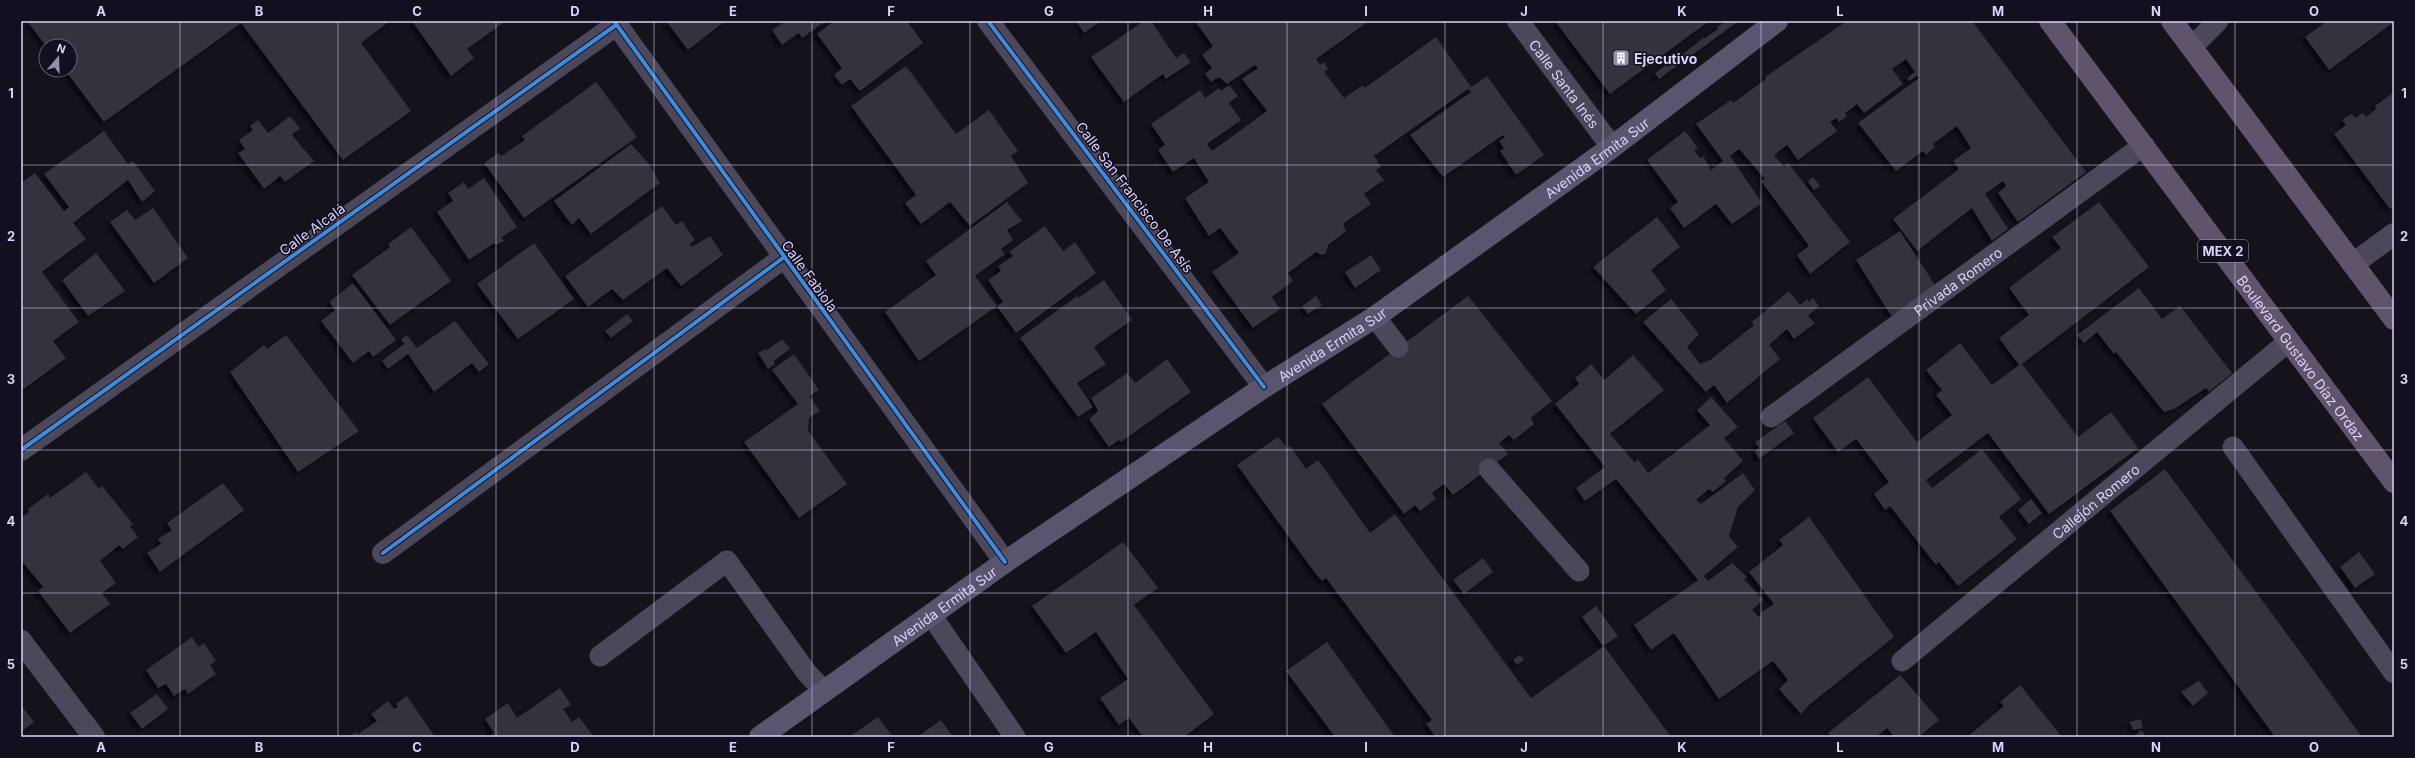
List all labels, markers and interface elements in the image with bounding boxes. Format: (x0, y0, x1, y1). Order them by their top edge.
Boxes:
text: A (96, 3, 106, 19)
text: B (255, 3, 264, 19)
text: C (412, 3, 422, 19)
text: D (570, 3, 580, 19)
text: E (729, 3, 737, 19)
text: F (887, 3, 895, 19)
text: G (1044, 3, 1054, 19)
text: H (1203, 3, 1213, 19)
text: I (1364, 3, 1368, 19)
text: J (1520, 3, 1528, 19)
text: K (1677, 3, 1687, 19)
text: L (1836, 3, 1844, 19)
text: M (1992, 3, 2004, 19)
text: N (2151, 3, 2161, 19)
text: O (2309, 3, 2319, 19)
street label: Calle Santa Inés (1526, 36, 1603, 131)
north arrow (38, 38, 78, 78)
text: N (55, 41, 68, 57)
building icon: Ejecutivo (1611, 48, 1631, 68)
place label: Ejecutivo (1634, 50, 1698, 67)
text: 1 (8, 85, 14, 101)
text: 1 (2401, 85, 2407, 101)
street label: Avenida Ermita Sur (1541, 114, 1652, 201)
street label: Calle San Francisco De Asís (1073, 118, 1197, 276)
street label: Calle Alcalá (276, 199, 348, 259)
text: 2 (7, 228, 15, 244)
text: 2 (2400, 228, 2408, 244)
street label: Calle Fabiola (778, 237, 842, 315)
road number: MEX 2 (2198, 240, 2248, 262)
street label: Privada Romero (1910, 243, 2005, 319)
street label: Boulevard Gustavo Díaz Ordaz (2234, 272, 2368, 444)
street label: Avenida Ermita Sur (1274, 303, 1389, 385)
text: 3 (7, 371, 15, 387)
text: 3 (2400, 371, 2408, 387)
street label: Callejón Romero (2048, 460, 2143, 542)
text: 4 (7, 513, 16, 529)
text: 4 (2400, 513, 2409, 529)
street label: Avenida Ermita Sur (888, 562, 1000, 649)
text: 5 (7, 656, 15, 672)
text: 5 (2400, 656, 2408, 672)
text: A (96, 739, 106, 755)
text: B (255, 739, 264, 755)
text: C (412, 739, 422, 755)
text: D (570, 739, 580, 755)
text: E (729, 739, 737, 755)
text: F (887, 739, 895, 755)
text: G (1044, 739, 1054, 755)
text: H (1203, 739, 1213, 755)
text: I (1364, 739, 1368, 755)
text: J (1520, 739, 1528, 755)
text: K (1677, 739, 1687, 755)
text: L (1836, 739, 1844, 755)
text: M (1992, 739, 2004, 755)
text: N (2151, 739, 2161, 755)
text: O (2309, 739, 2319, 755)

